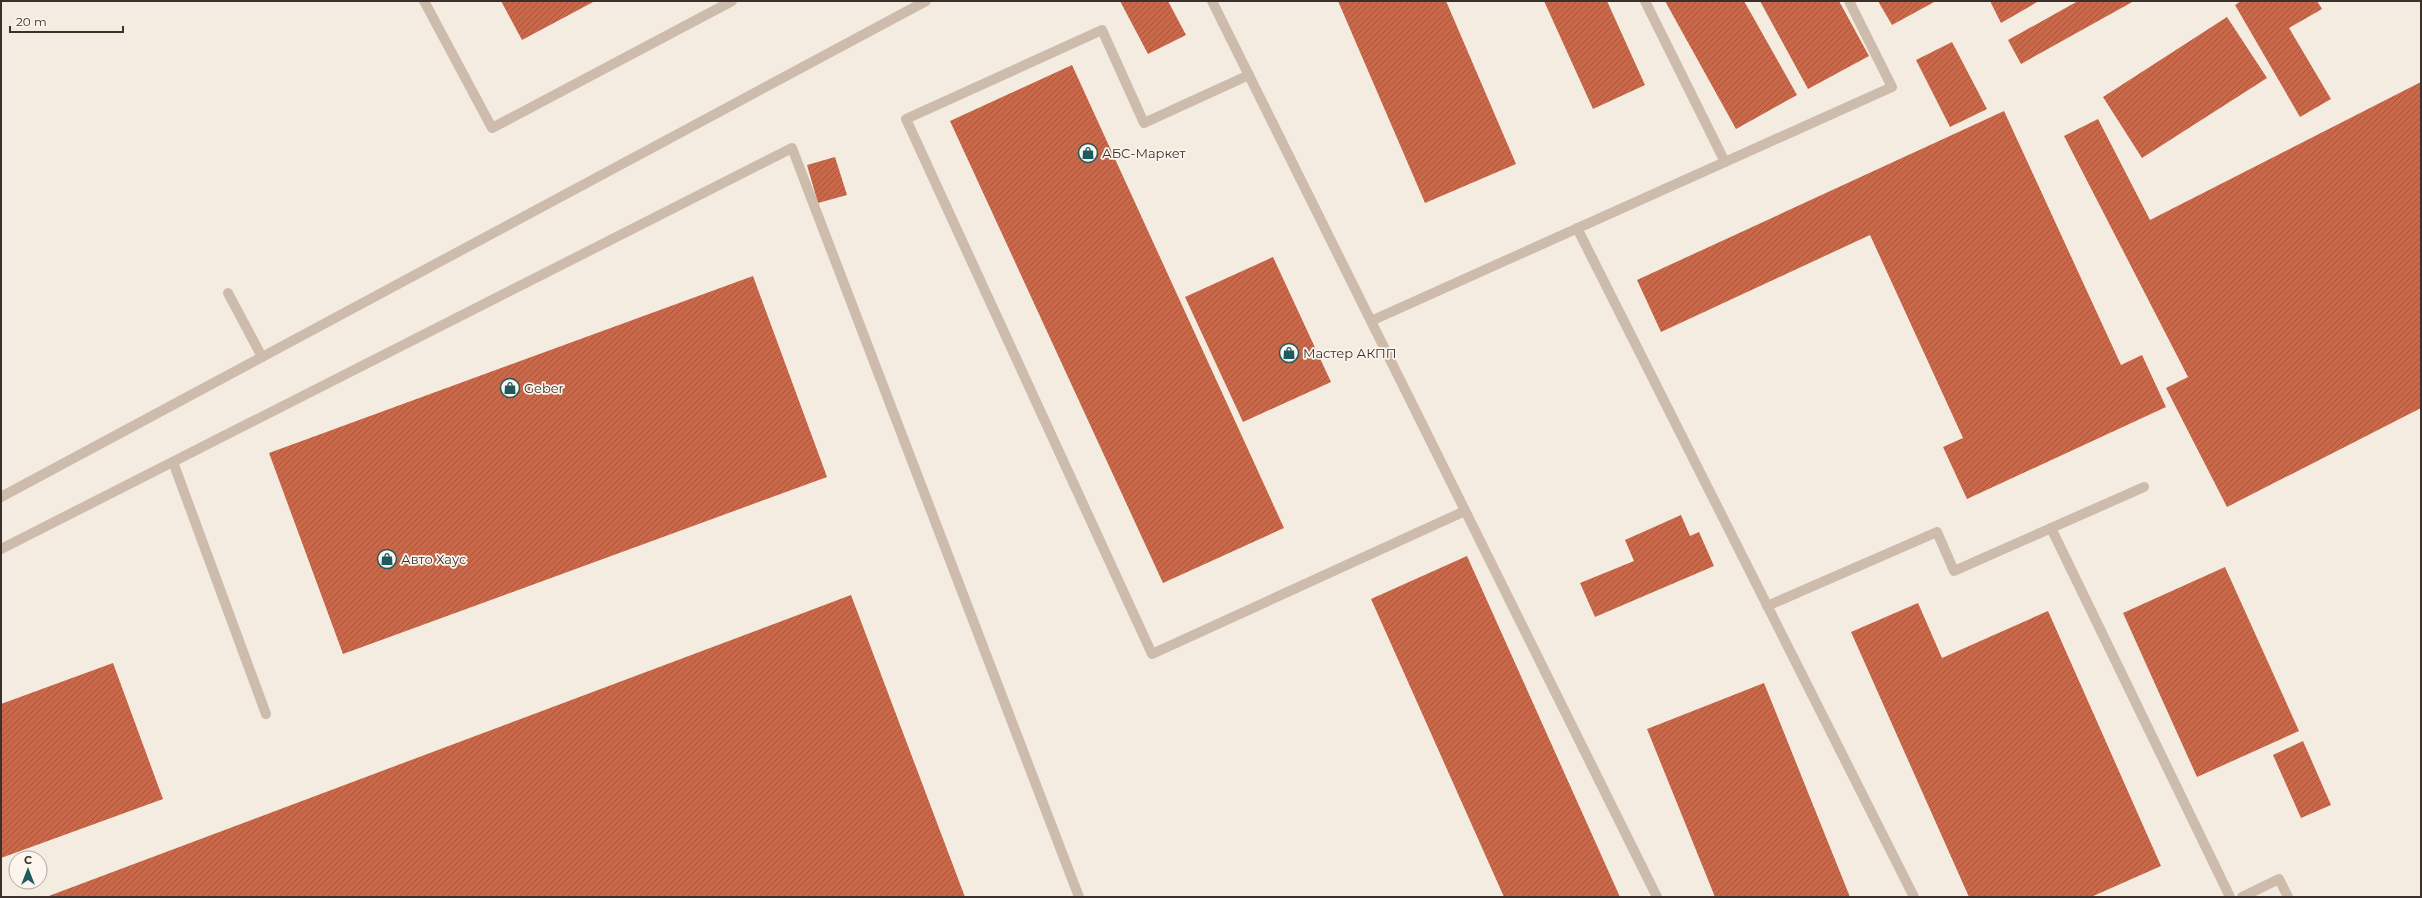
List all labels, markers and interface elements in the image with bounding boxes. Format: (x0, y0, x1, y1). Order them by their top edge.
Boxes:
scale bar (10, 8, 123, 34)
text: 20 m (16, 14, 47, 29)
shop icon: АБС-Маркет (1077, 142, 1099, 164)
place label: АБС-Маркет (1102, 145, 1186, 161)
shop icon: Мастер АКПП (1278, 342, 1300, 364)
place label: Мастер АКПП (1303, 345, 1396, 361)
shop icon: Geber (499, 377, 521, 399)
place label: Geber (524, 380, 564, 396)
shop icon: Авто Хаус (376, 548, 398, 570)
place label: Авто Хаус (401, 551, 466, 567)
north arrow (8, 850, 48, 890)
text: С (24, 853, 32, 867)

